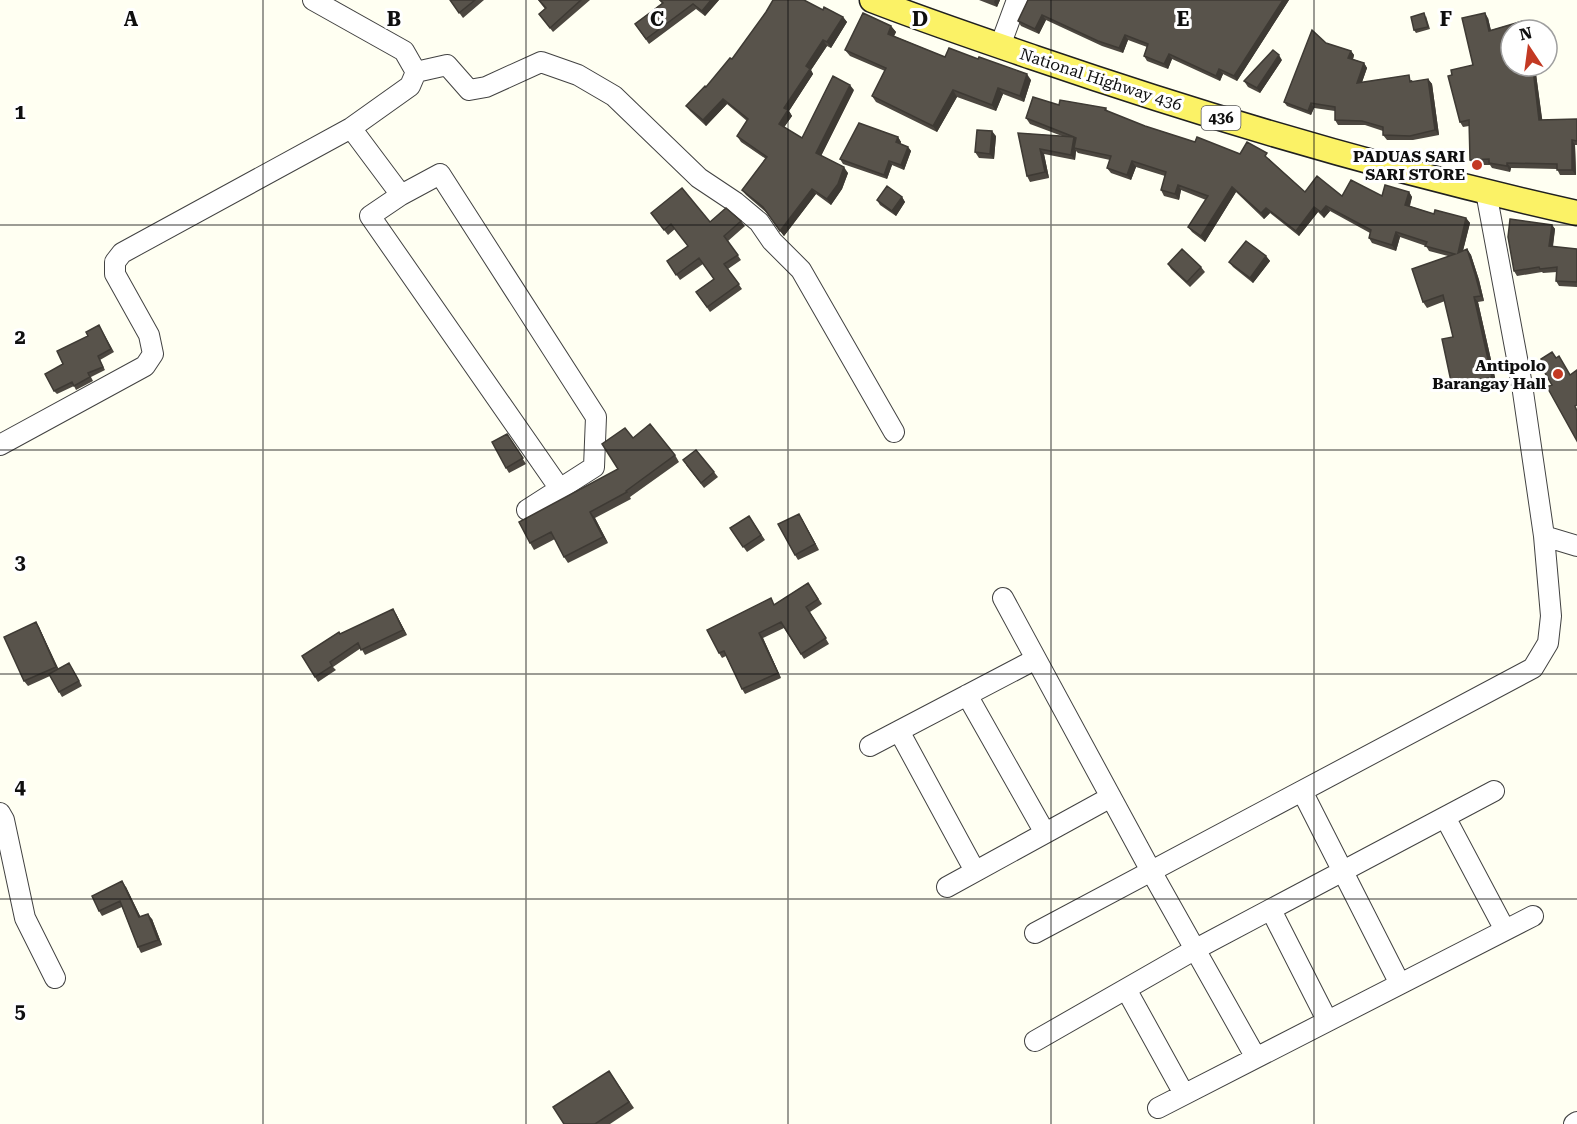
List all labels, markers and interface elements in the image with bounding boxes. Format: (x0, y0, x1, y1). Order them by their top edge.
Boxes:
text: A (124, 7, 139, 31)
text: B (387, 7, 401, 31)
text: C (650, 7, 664, 31)
text: D (912, 7, 928, 31)
text: E (1177, 7, 1190, 31)
text: F (1440, 7, 1452, 31)
north arrow (1499, 18, 1559, 78)
text: N (1518, 23, 1534, 45)
street label: National Highway 436 (1017, 44, 1184, 115)
text: 1 (14, 100, 26, 124)
road number: 436 (1202, 106, 1240, 130)
place label: PADUAS SARI SARI STORE (1353, 147, 1465, 184)
marker: PADUAS SARI SARI STORE (1470, 158, 1484, 172)
text: 2 (14, 325, 26, 349)
place label: Antipolo Barangay Hall (1432, 356, 1547, 393)
marker: Antipolo Barangay Hall (1551, 367, 1565, 381)
text: 3 (14, 550, 26, 574)
text: 4 (14, 775, 26, 799)
text: 5 (14, 999, 26, 1023)

